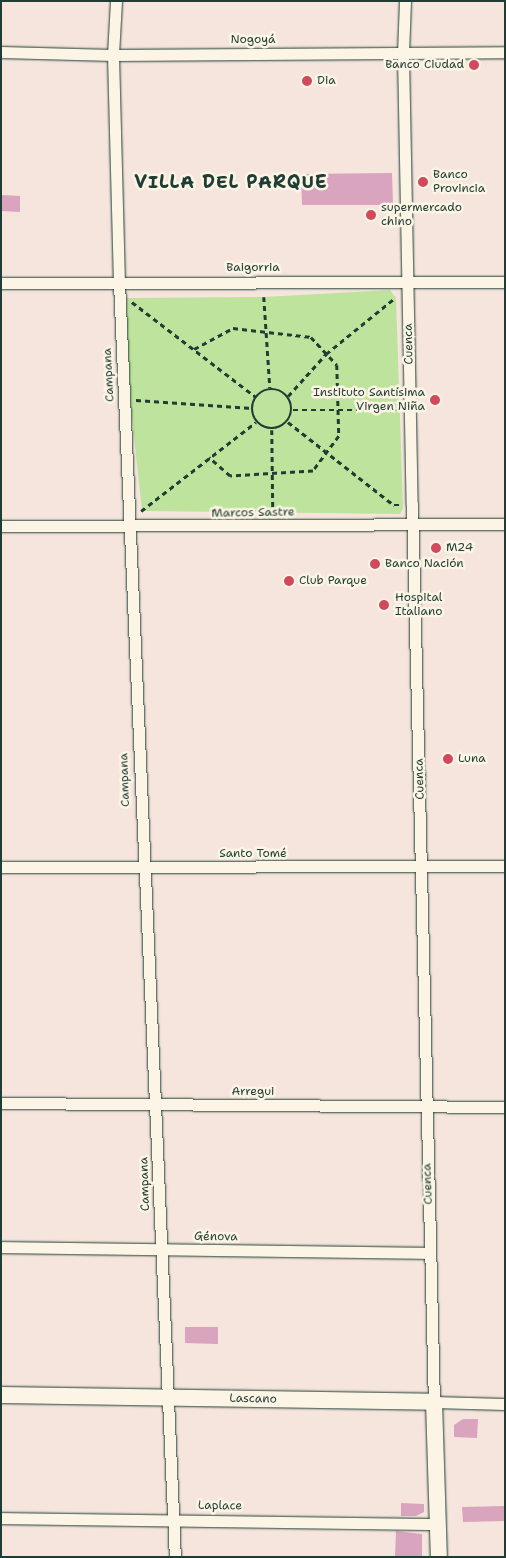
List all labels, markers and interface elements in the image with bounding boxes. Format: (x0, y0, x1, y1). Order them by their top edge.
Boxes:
street label: Nogoyá (230, 33, 276, 47)
place label: Banco Ciudad (385, 58, 464, 72)
marker: Banco Ciudad (468, 59, 480, 71)
place label: Dia (317, 74, 336, 88)
marker: Dia (301, 75, 313, 87)
place label: Banco Provincia (433, 168, 485, 196)
district label: VILLA DEL PARQUE (132, 171, 330, 193)
marker: Banco Provincia (417, 176, 429, 188)
place label: supermercado chino (381, 201, 462, 229)
marker: supermercado chino (365, 209, 377, 221)
street label: Baigorria (226, 261, 280, 275)
street label: Cuenca (401, 323, 417, 365)
street label: Campana (100, 348, 118, 402)
place label: Instituto Santísima Virgen Niña (313, 386, 425, 414)
marker: Instituto Santísima Virgen Niña (429, 394, 441, 406)
street label: Marcos Sastre (211, 505, 295, 521)
place label: M24 (446, 541, 473, 555)
marker: M24 (430, 542, 442, 554)
place label: Banco Nación (385, 557, 464, 571)
marker: Banco Nación (369, 558, 381, 570)
place label: Club Parque (299, 574, 367, 588)
marker: Club Parque (283, 575, 295, 587)
place label: Hospital Italiano (395, 591, 443, 619)
marker: Hospital Italiano (377, 598, 391, 612)
place label: Luna (458, 752, 486, 766)
street label: Campana (117, 753, 133, 807)
marker: Luna (442, 753, 454, 765)
street label: Cuenca (412, 758, 428, 800)
street label: Santo Tomé (219, 847, 287, 861)
street label: Arregui (231, 1085, 275, 1099)
street label: Campana (137, 1157, 153, 1211)
street label: Cuenca (420, 1163, 436, 1205)
street label: Génova (194, 1229, 238, 1245)
street label: Lascano (229, 1391, 277, 1407)
street label: Laplace (198, 1498, 242, 1514)

